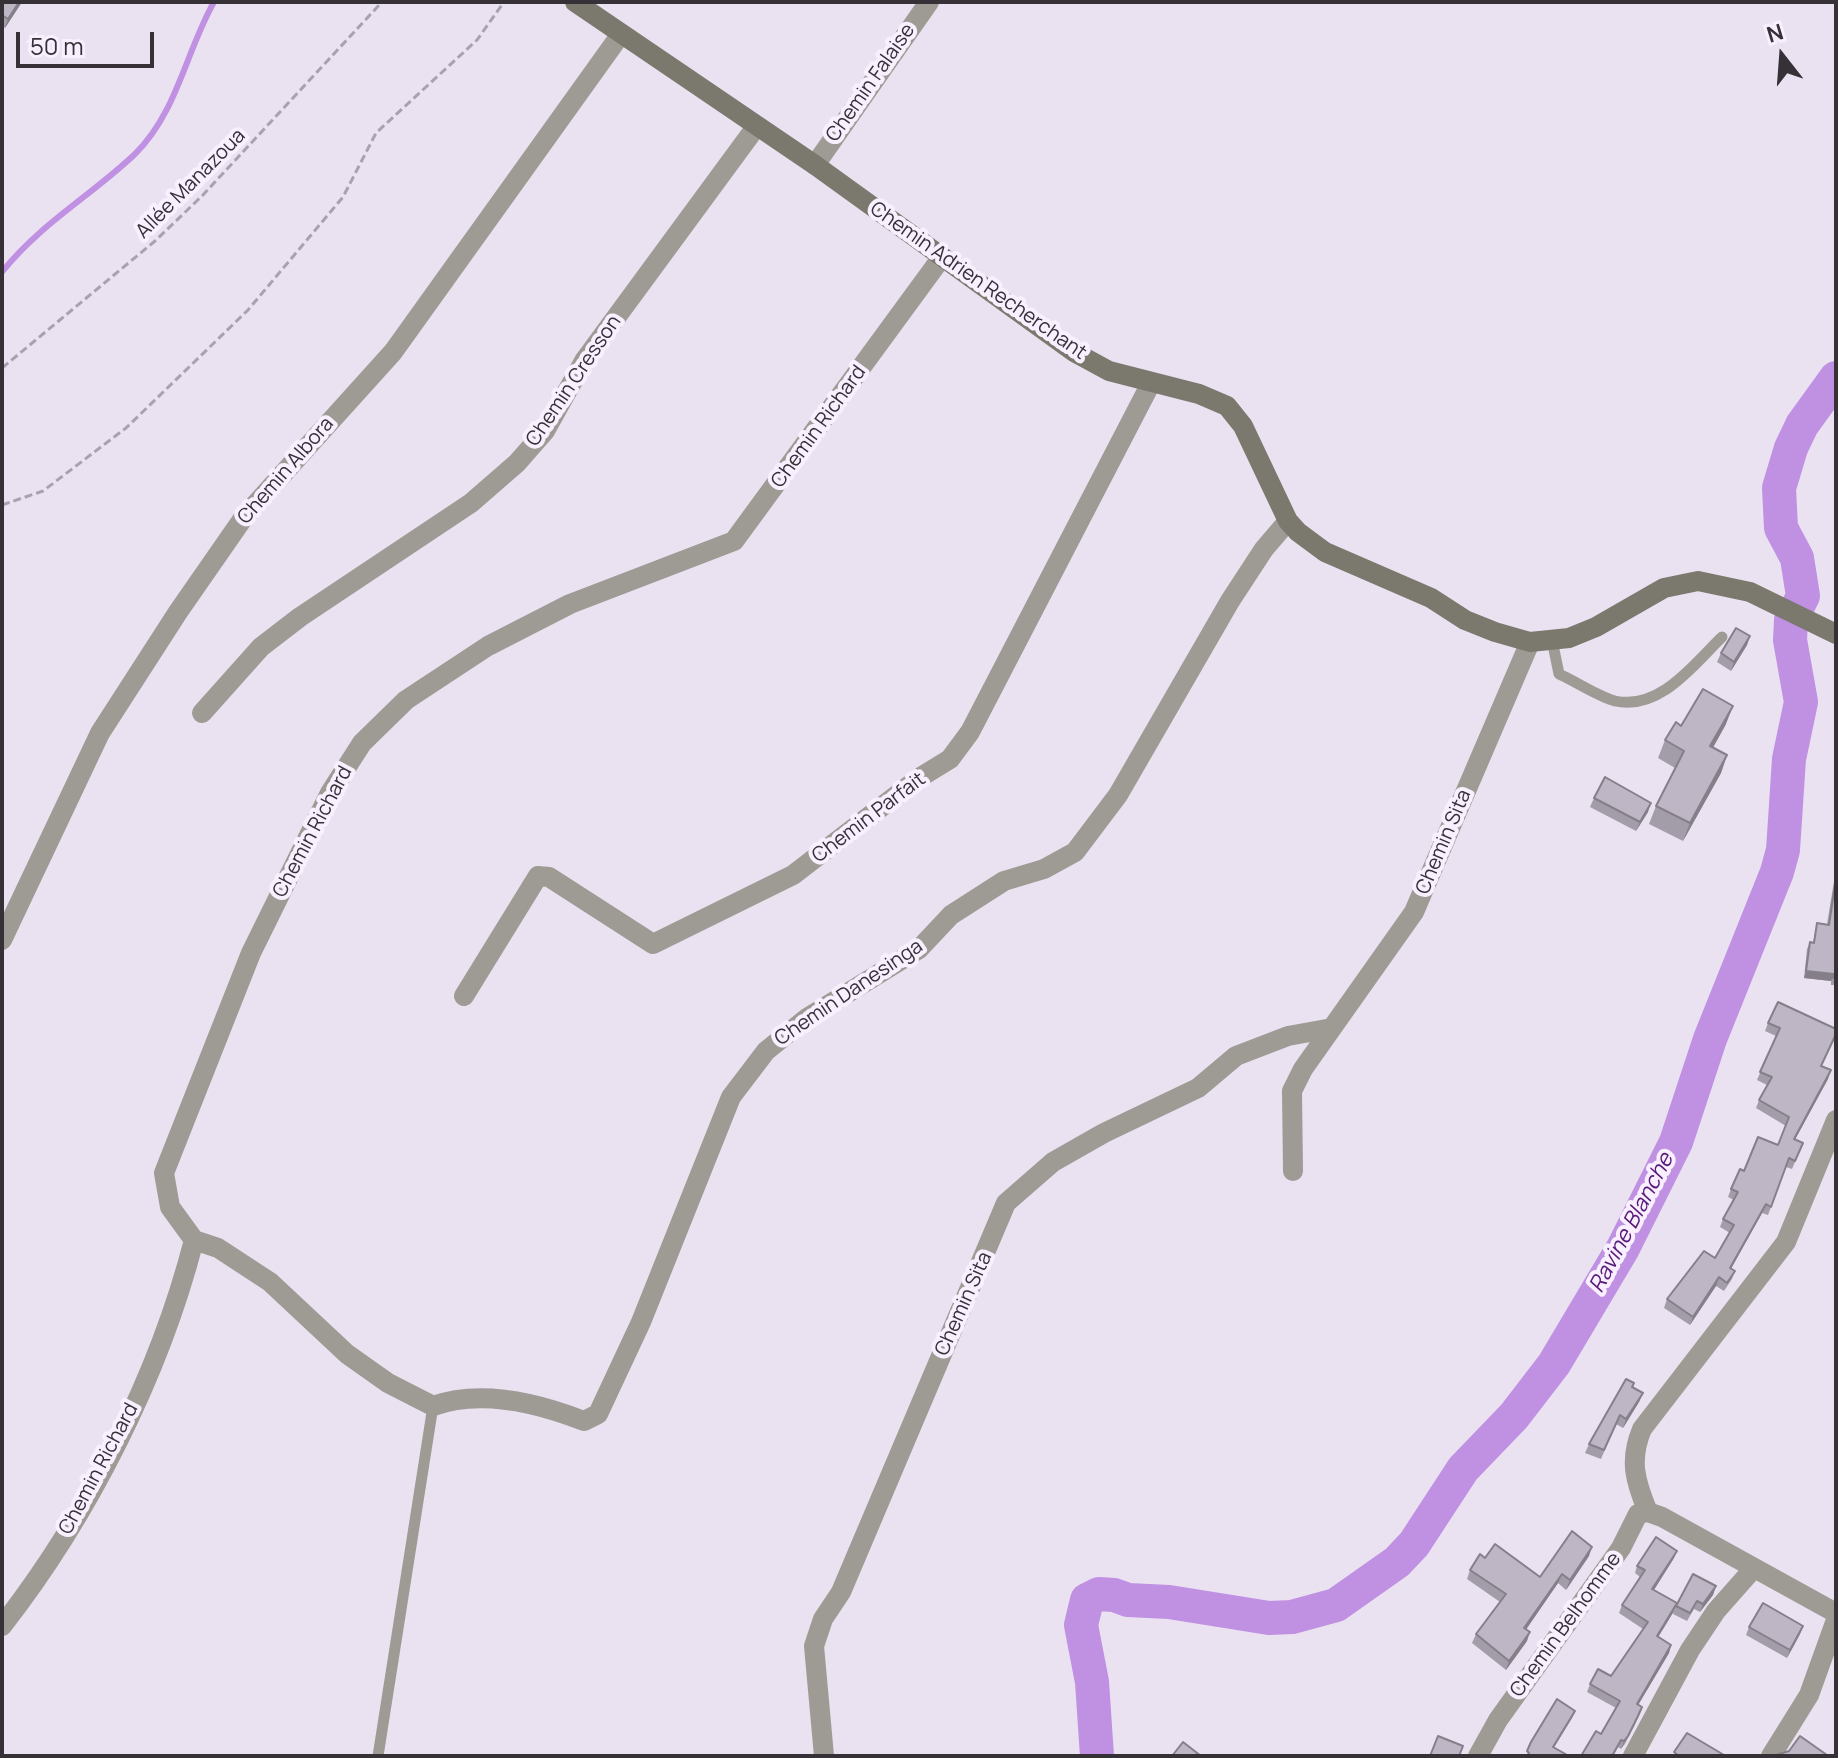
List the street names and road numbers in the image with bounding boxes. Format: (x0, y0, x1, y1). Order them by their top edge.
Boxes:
street label: Chemin Falaise (821, 19, 921, 147)
street label: Allée Manazoua (131, 124, 251, 244)
street label: Chemin Adrien Recherchant (865, 197, 1091, 365)
street label: Chemin Cresson (521, 311, 627, 451)
street label: Chemin Richard (767, 361, 871, 493)
street label: Chemin Albora (233, 413, 339, 529)
street label: Chemin Richard (268, 762, 358, 902)
street label: Chemin Parfait (808, 768, 930, 868)
street label: Chemin Sita (1411, 786, 1477, 898)
street label: Chemin Danesinga (771, 935, 927, 1051)
street label: Chemin Sita (930, 1248, 998, 1360)
street label: Chemin Richard (54, 1399, 144, 1539)
street label: Chemin Belhomme (1505, 1548, 1627, 1702)

